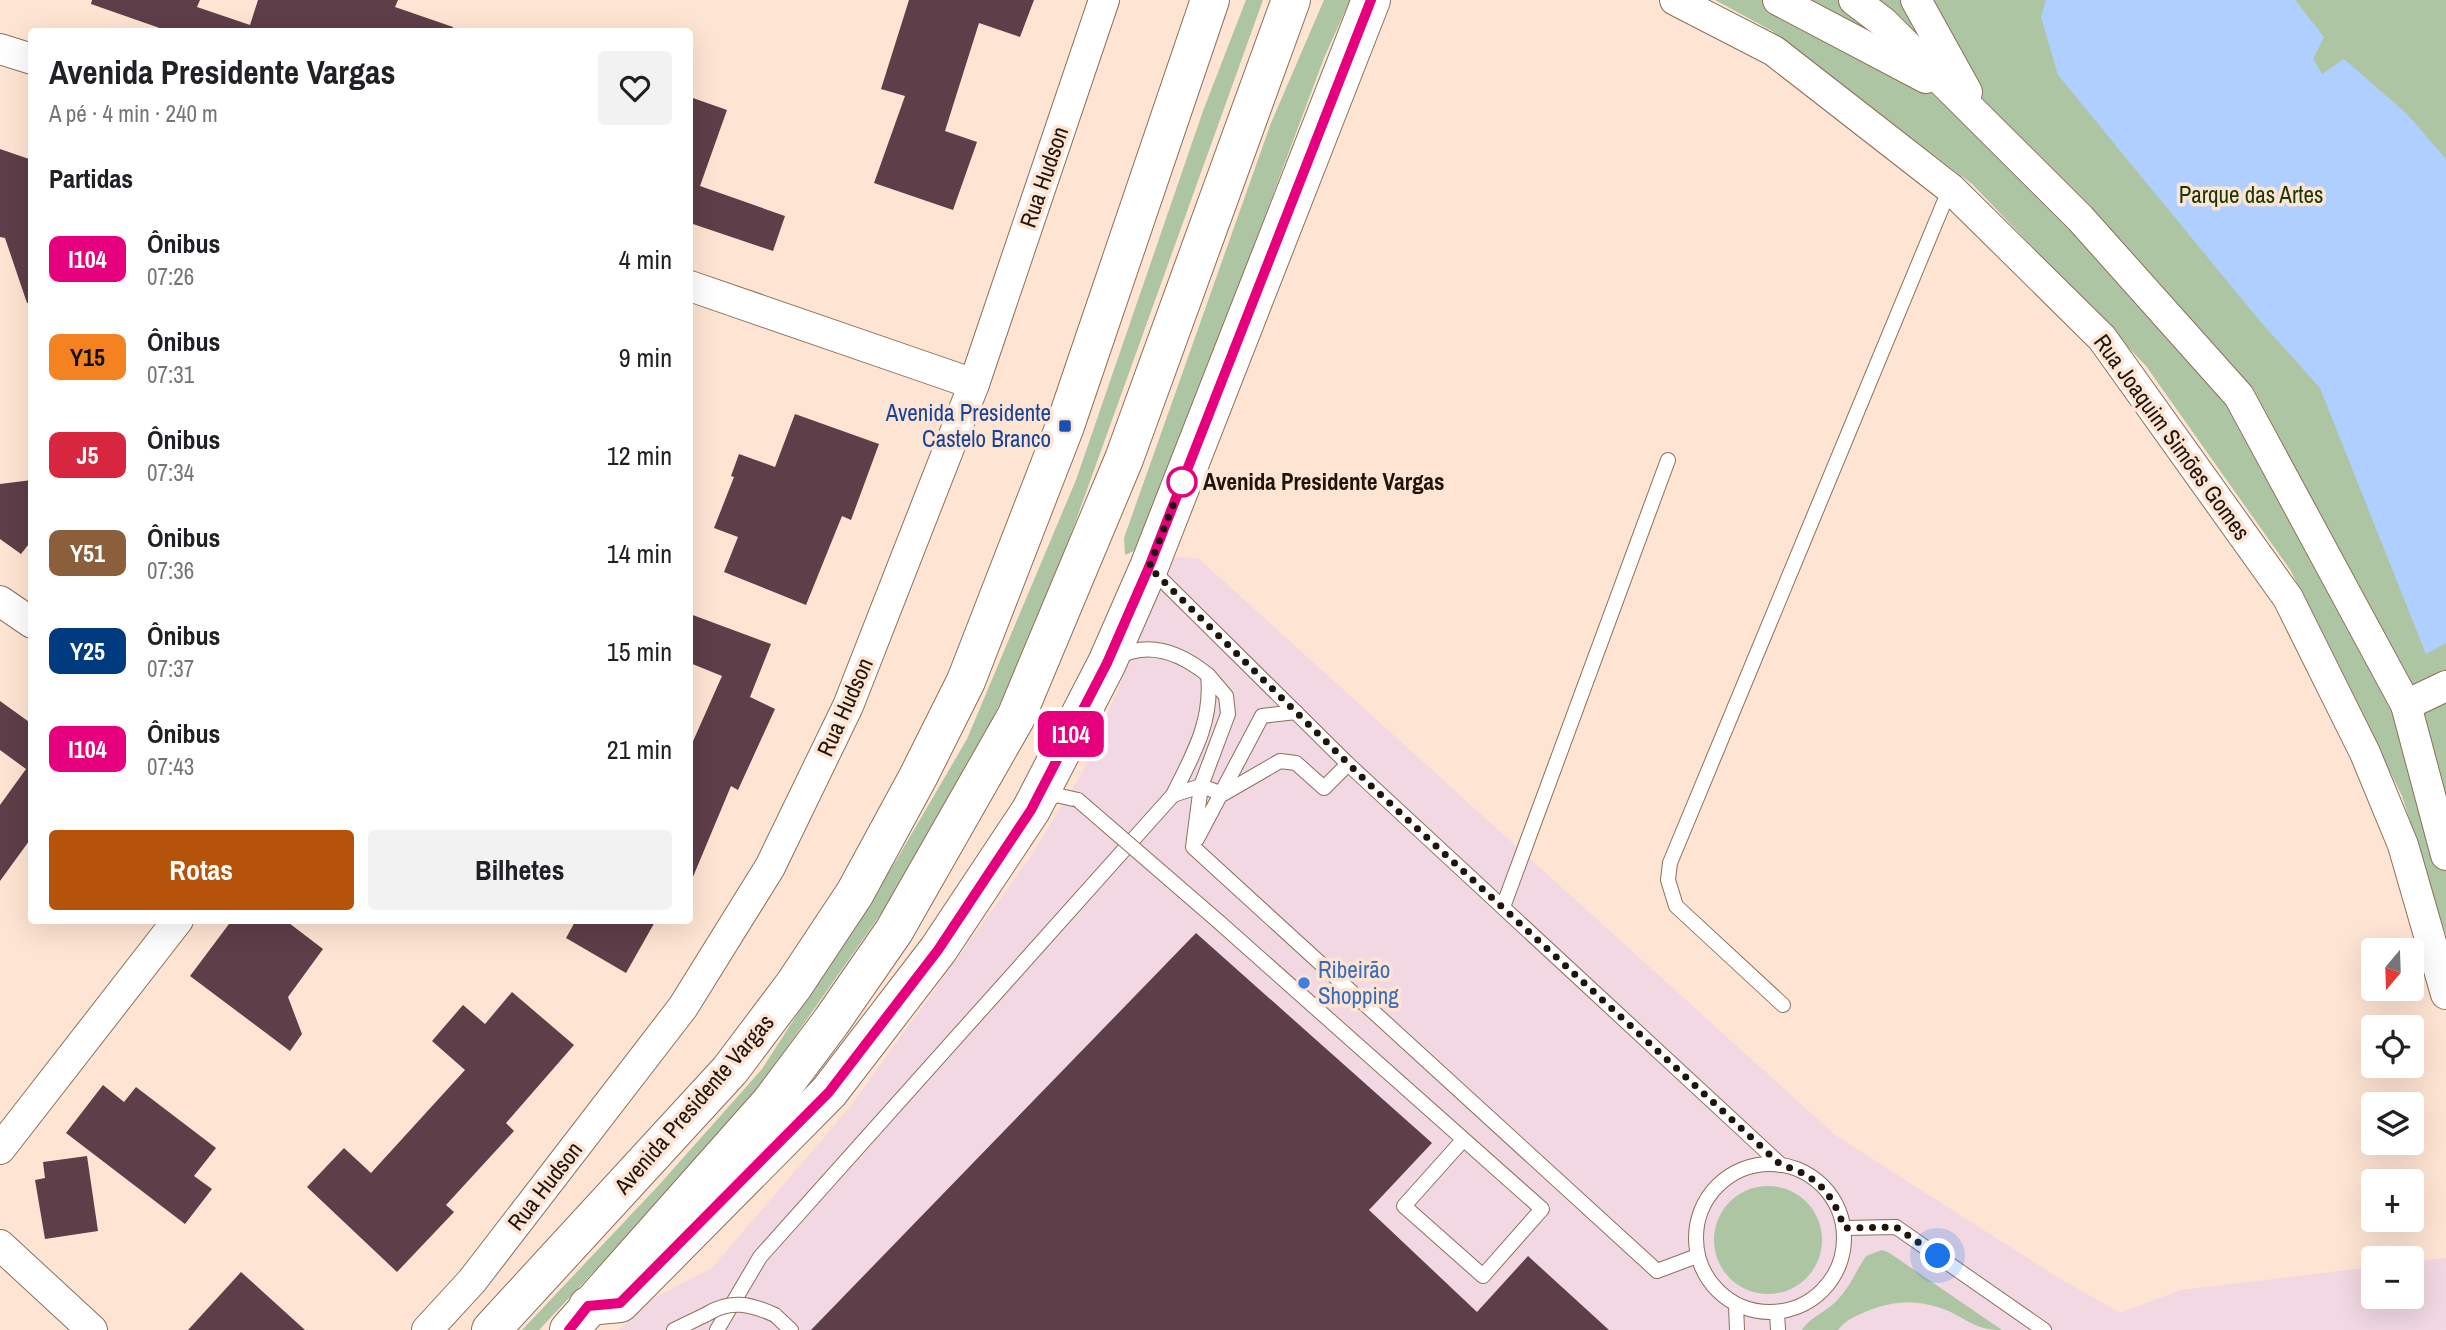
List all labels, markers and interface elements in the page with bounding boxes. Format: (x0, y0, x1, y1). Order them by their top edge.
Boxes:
text: Avenida Presidente Vargas (49, 50, 395, 94)
button: heart (598, 51, 672, 125)
text: A pé · 4 min · 240 m (49, 98, 218, 129)
street label: Rua Hudson (1012, 122, 1075, 231)
text: Partidas (49, 161, 133, 196)
park label: Parque das Artes (2179, 179, 2323, 210)
text: Ônibus (147, 226, 220, 261)
text: 4 min (619, 242, 672, 277)
text: I104 (68, 243, 107, 275)
text: 07:26 (147, 261, 194, 292)
text: Ônibus (147, 324, 220, 359)
street label: Rua Joaquim Simões Gomes (2087, 328, 2258, 546)
text: 9 min (619, 340, 672, 375)
text: Y15 (70, 341, 105, 373)
text: 07:31 (147, 359, 194, 390)
place label: Avenida Presidente Castelo Branco (885, 397, 1051, 454)
marker: Avenida Presidente Castelo Branco (1057, 418, 1073, 434)
text: Ônibus (147, 422, 220, 457)
text: 12 min (607, 438, 672, 473)
text: J5 (77, 439, 98, 471)
text: 07:34 (147, 457, 194, 488)
place label: Avenida Presidente Vargas (1203, 466, 1444, 497)
marker: Avenida Presidente Vargas (1167, 467, 1197, 497)
text: Ônibus (147, 520, 220, 555)
text: 14 min (607, 536, 672, 571)
text: Y51 (70, 537, 105, 569)
text: 07:36 (147, 555, 194, 586)
text: Ônibus (147, 618, 220, 653)
text: 15 min (607, 634, 672, 669)
text: Y25 (70, 635, 105, 667)
text: 07:37 (147, 653, 194, 684)
street label: Rua Hudson (809, 653, 880, 761)
line badge: I104 (1022, 711, 1120, 757)
text: Ônibus (147, 716, 220, 751)
text: I104 (1052, 718, 1090, 750)
text: 21 min (607, 732, 672, 767)
text: I104 (68, 733, 107, 765)
text: 07:43 (147, 751, 194, 782)
button: Rotas (49, 830, 354, 910)
button: Bilhetes (368, 830, 672, 910)
north arrow (2361, 938, 2424, 1001)
map controls (2361, 938, 2424, 1309)
place label: Ribeirão Shopping (1318, 954, 1399, 1011)
marker: Ribeirão Shopping (1296, 975, 1312, 991)
street label: Avenida Presidente Vargas (606, 1007, 780, 1201)
button: locate (2361, 1015, 2424, 1078)
button: layers (2361, 1092, 2424, 1155)
street label: Rua Hudson (500, 1135, 589, 1237)
button: + (2361, 1169, 2424, 1232)
your location (1920, 1238, 1955, 1273)
button: − (2361, 1246, 2424, 1309)

